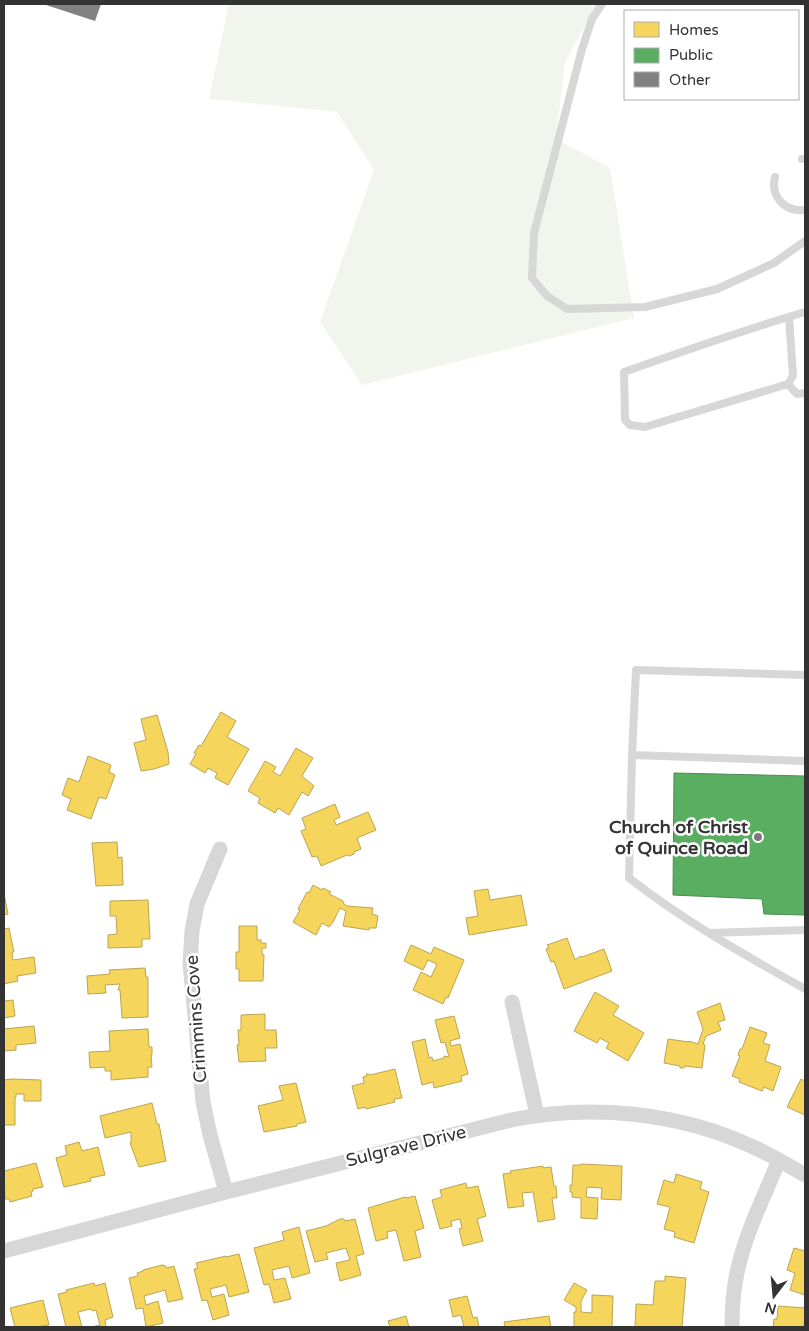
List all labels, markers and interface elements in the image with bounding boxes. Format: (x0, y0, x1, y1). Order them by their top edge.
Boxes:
legend (624, 10, 799, 100)
text: Homes (669, 21, 719, 39)
text: Public (669, 46, 713, 64)
text: Other (669, 71, 711, 89)
place label: Church of Christ of Quince Road (609, 816, 748, 859)
marker: Church of Christ of Quince Road (752, 831, 764, 843)
street label: Crimmins Cove (181, 954, 211, 1084)
street label: Sulgrave Drive (344, 1120, 468, 1172)
north arrow (749, 1271, 799, 1321)
text: N (763, 1298, 778, 1318)

